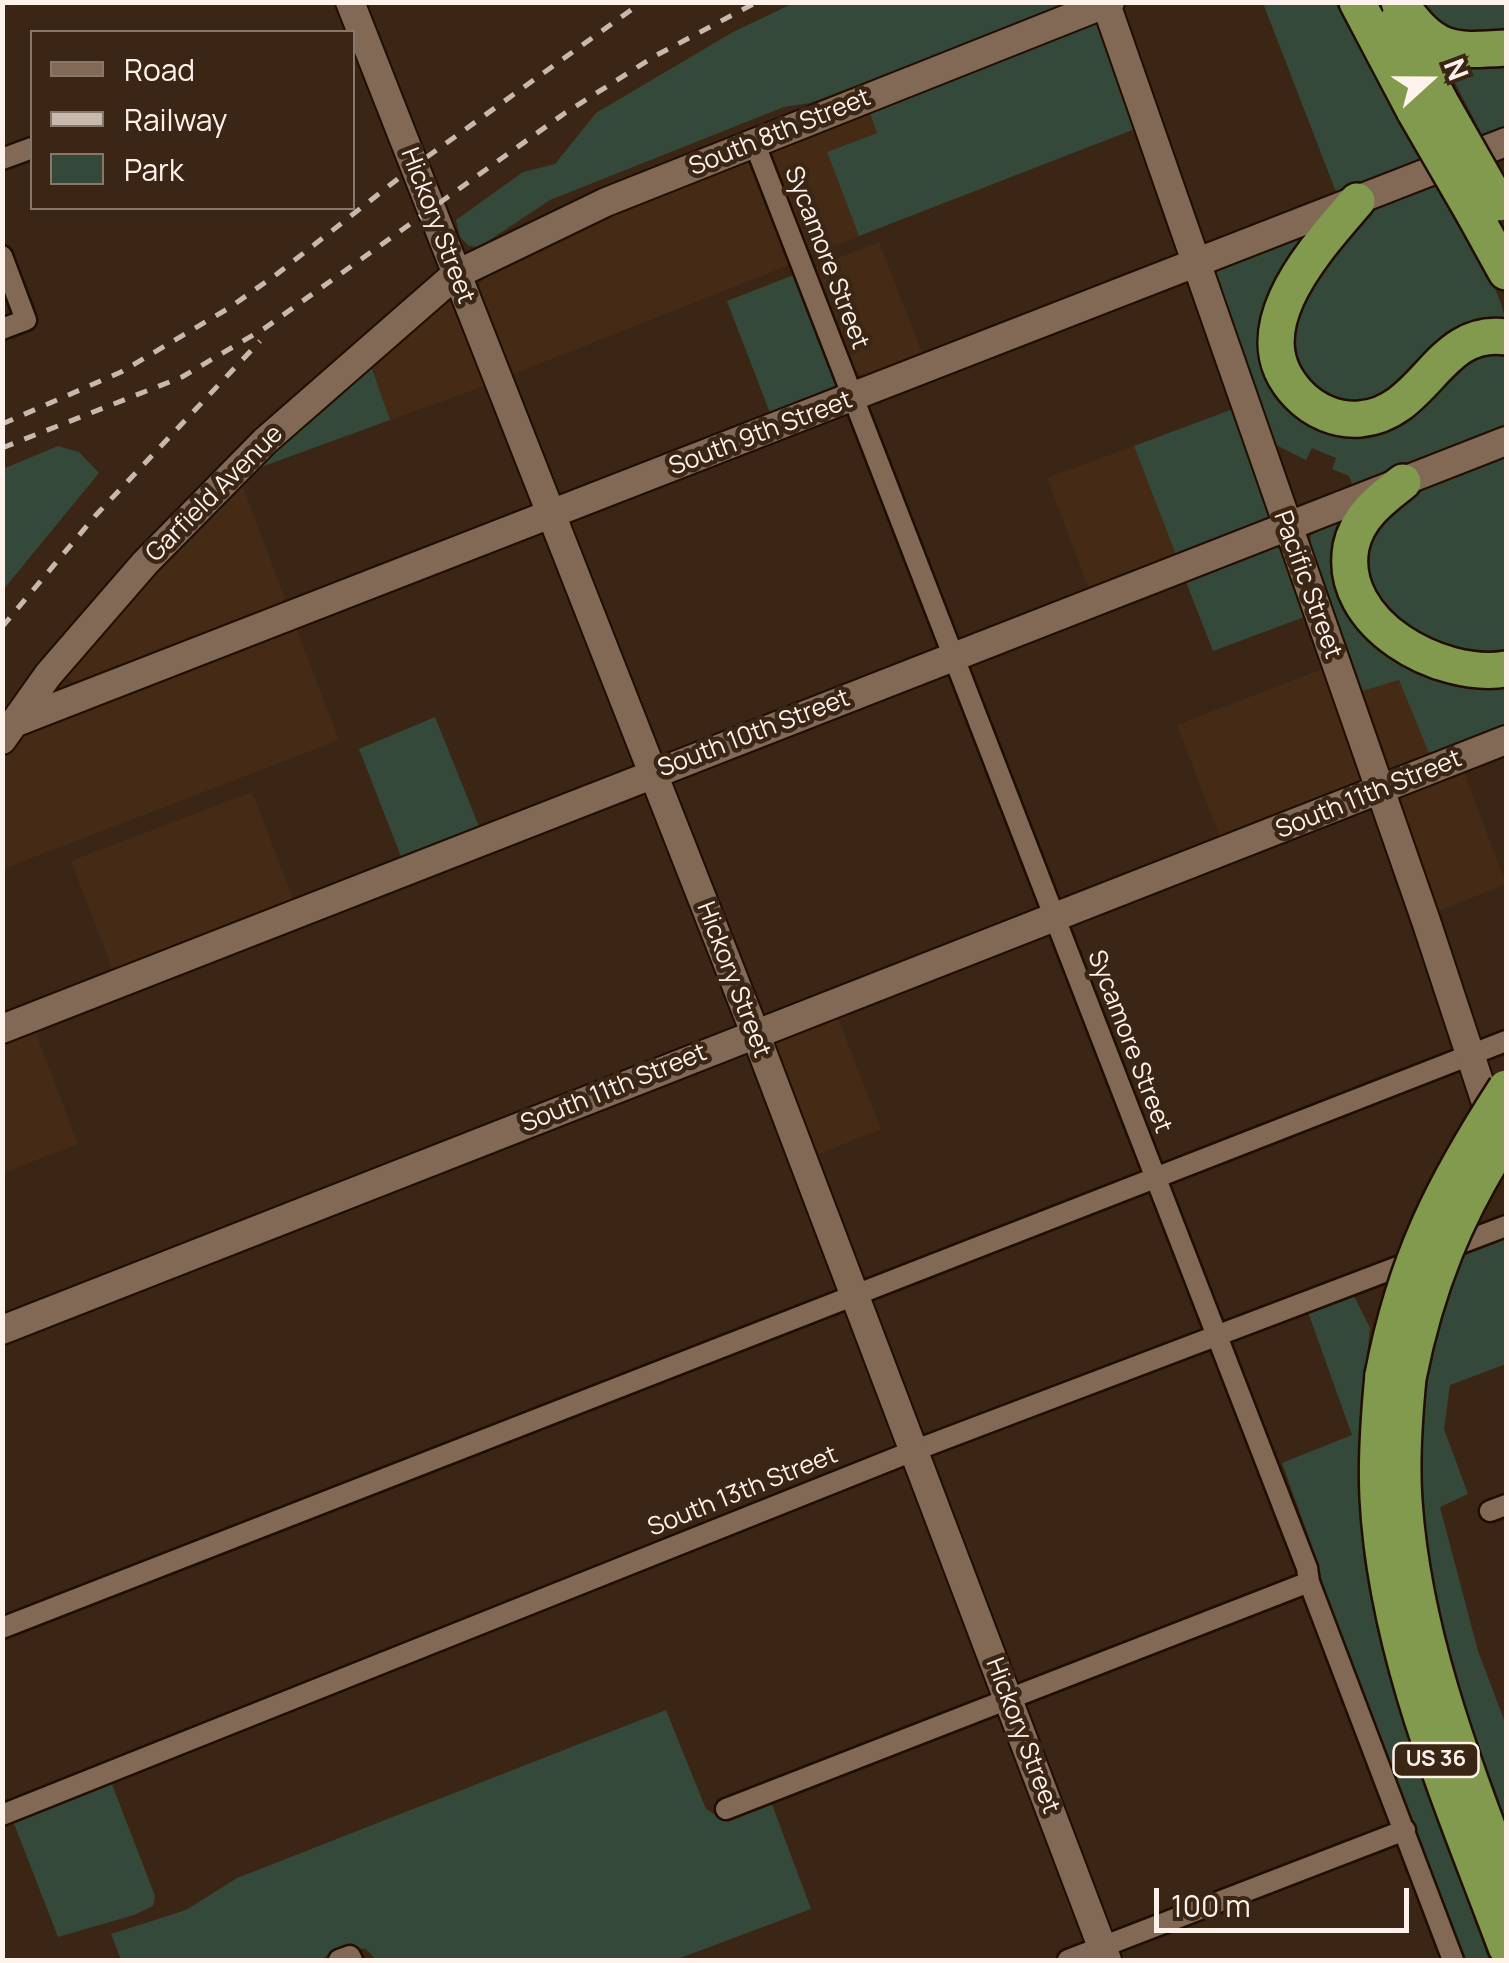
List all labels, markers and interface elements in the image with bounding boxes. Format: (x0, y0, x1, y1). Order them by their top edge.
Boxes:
legend (30, 30, 355, 210)
north arrow (1379, 30, 1479, 130)
text: Road (124, 49, 195, 90)
text: N (1436, 53, 1478, 85)
street label: South 8th Street (685, 83, 875, 183)
text: Railway (124, 99, 227, 140)
street label: Hickory Street (394, 144, 480, 308)
text: Park (124, 149, 184, 190)
street label: Sycamore Street (777, 162, 875, 354)
street label: South 9th Street (665, 385, 857, 483)
street label: Garfield Avenue (140, 419, 290, 569)
street label: Pacific Street (1266, 507, 1348, 663)
street label: South 10th Street (654, 684, 854, 784)
street label: South 11th Street (1272, 744, 1466, 846)
street label: Hickory Street (690, 898, 776, 1062)
street label: Sycamore Street (1080, 946, 1178, 1138)
street label: South 11th Street (517, 1038, 711, 1140)
street label: South 13th Street (644, 1440, 842, 1544)
street label: Hickory Street (979, 1654, 1065, 1818)
road number: US 36 (1394, 1743, 1478, 1777)
scale bar (1159, 1868, 1414, 1930)
text: 100 m (1171, 1885, 1251, 1926)

